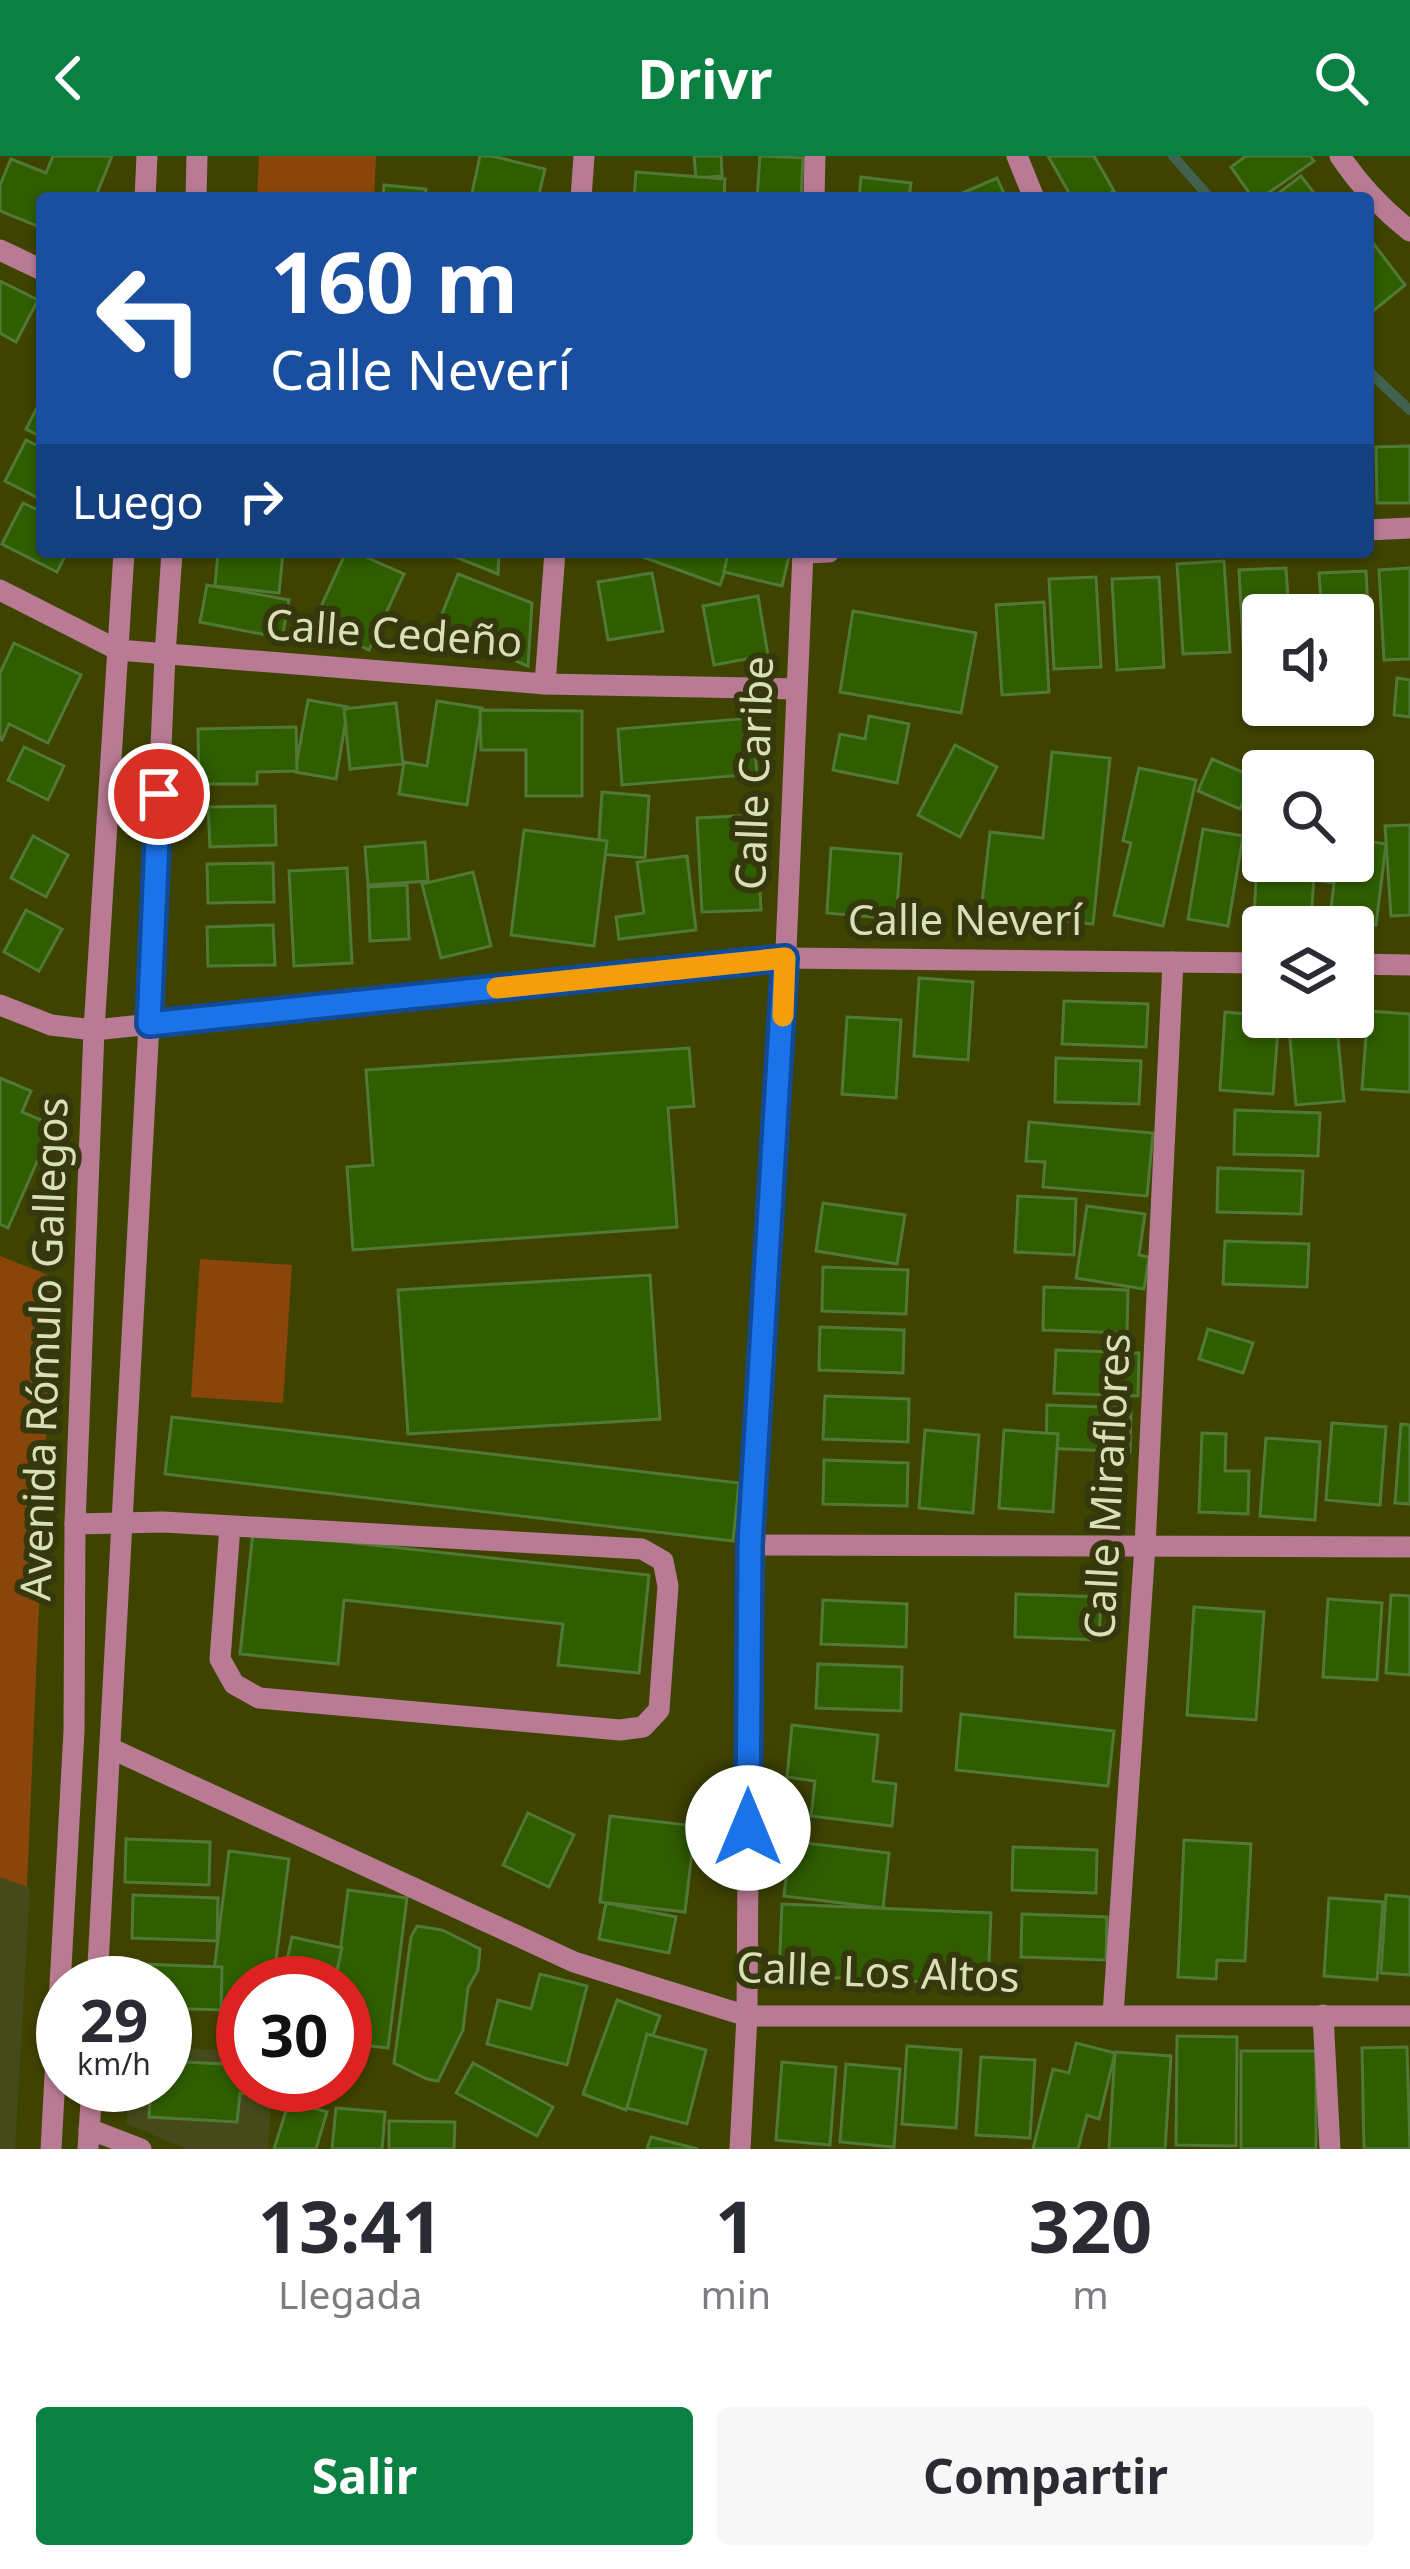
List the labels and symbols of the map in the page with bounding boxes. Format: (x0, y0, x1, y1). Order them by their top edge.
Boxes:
street label: Calle Cedeño (264, 594, 525, 669)
street label: Calle Caribe (720, 655, 785, 891)
pin (108, 743, 210, 845)
street label: Calle Neverí (848, 890, 1083, 947)
street label: Avenida Rómulo Gallegos (5, 1096, 80, 1602)
street label: Calle Miraflores (1069, 1331, 1142, 1640)
position arrow (685, 1765, 811, 1891)
street label: Calle Los Altos (736, 1937, 1021, 2004)
speed limit sign: 30 (216, 1956, 372, 2112)

